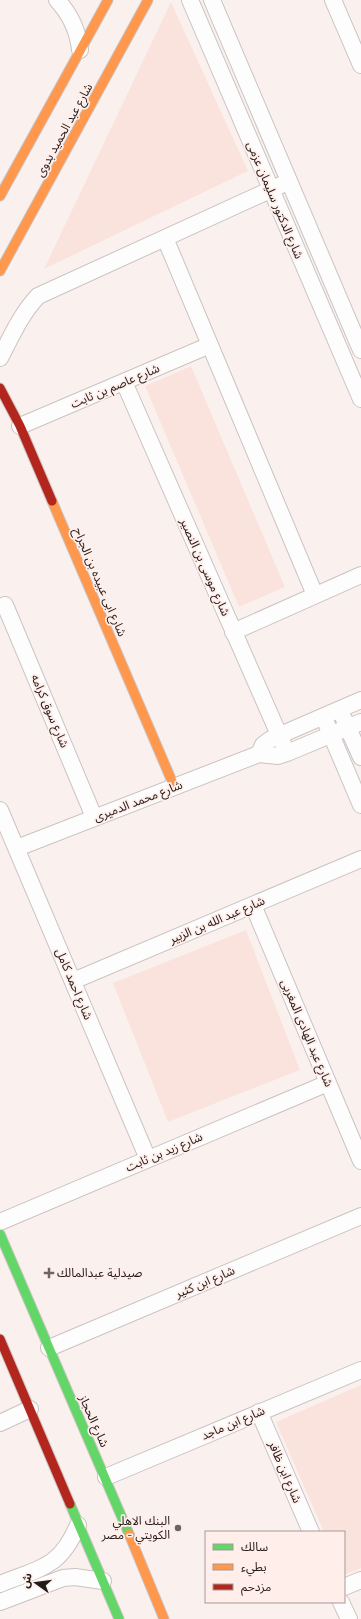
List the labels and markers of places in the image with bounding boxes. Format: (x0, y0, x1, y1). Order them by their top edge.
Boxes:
place label: صيدلية عبدالمالك (57, 1266, 142, 1280)
marker: صيدلية عبدالمالك (44, 1268, 54, 1278)
place label: البنك الاهلي الكويتي - مصر (101, 1514, 170, 1545)
marker: البنك الاهلي الكويتي - مصر (173, 1523, 183, 1533)

